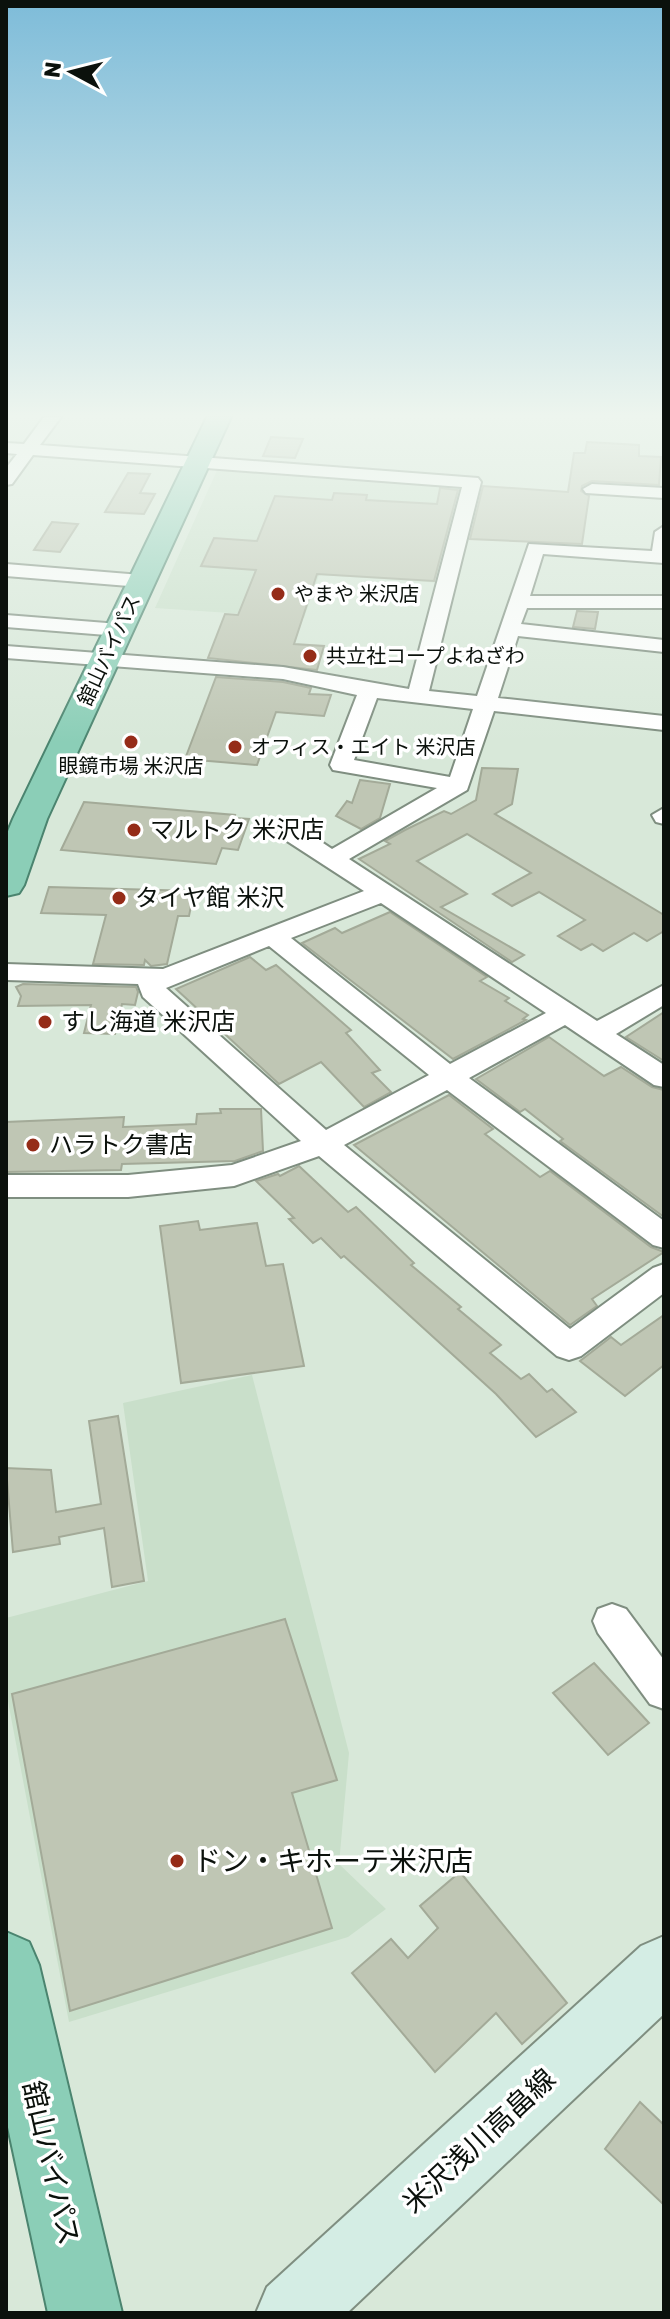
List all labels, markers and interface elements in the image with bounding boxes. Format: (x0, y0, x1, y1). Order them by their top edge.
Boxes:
north arrow (32, 32, 112, 112)
text: N (38, 60, 67, 79)
place label: やまや 米沢店 (294, 582, 419, 606)
marker: やまや 米沢店 (269, 585, 287, 603)
street label: 舘山バイパス (73, 591, 145, 709)
place label: 共立社コープよねざわ (326, 644, 525, 668)
marker: 共立社コープよねざわ (301, 647, 319, 665)
marker: 眼鏡市場 米沢店 (122, 733, 140, 751)
place label: オフィス・エイト 米沢店 (251, 735, 476, 759)
marker: オフィス・エイト 米沢店 (226, 738, 244, 756)
place label: 眼鏡市場 米沢店 (59, 754, 203, 778)
place label: マルトク 米沢店 (150, 816, 324, 844)
marker: マルトク 米沢店 (125, 821, 143, 839)
place label: タイヤ館 米沢 (135, 884, 284, 912)
marker: タイヤ館 米沢 (110, 889, 128, 907)
place label: すし海道 米沢店 (61, 1008, 235, 1036)
marker: すし海道 米沢店 (36, 1013, 54, 1031)
place label: ハラトク書店 (49, 1131, 193, 1159)
marker: ハラトク書店 (24, 1136, 42, 1154)
place label: ドン・キホーテ米沢店 (193, 1845, 473, 1878)
marker: ドン・キホーテ米沢店 (168, 1852, 186, 1870)
street label: 米沢浅川高畠線 (396, 2062, 562, 2220)
street label: 舘山バイパス (16, 2078, 86, 2248)

